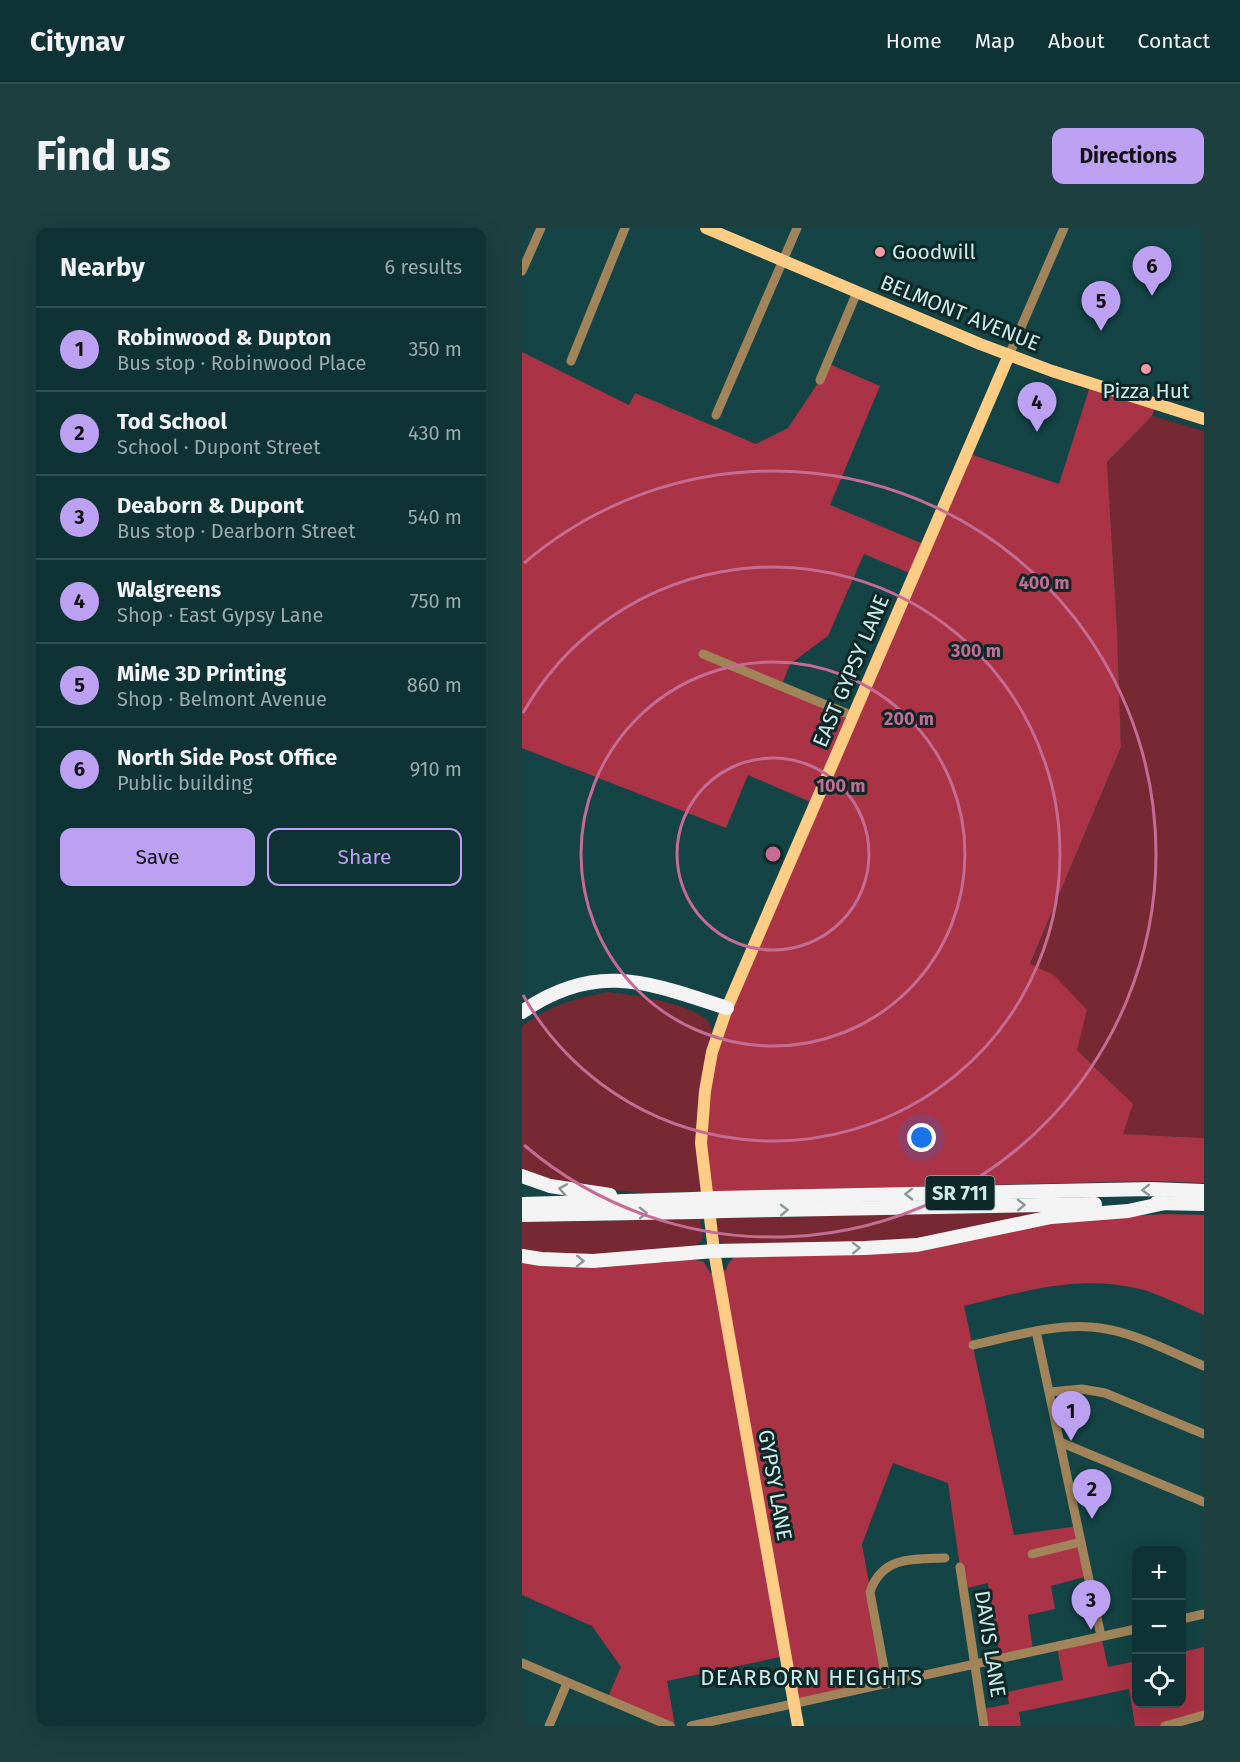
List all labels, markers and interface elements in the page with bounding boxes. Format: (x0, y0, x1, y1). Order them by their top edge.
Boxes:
text: Citynav (30, 25, 125, 58)
text: Home (886, 28, 942, 54)
text: Map (975, 28, 1015, 54)
text: About (1048, 28, 1105, 54)
text: Contact (1138, 28, 1210, 54)
button: Directions (1052, 128, 1204, 184)
text: Find us (36, 131, 171, 181)
place label: Goodwill (892, 239, 976, 265)
marker: Goodwill (873, 245, 887, 259)
pin: 6 (1132, 247, 1172, 296)
text: Nearby (60, 252, 145, 283)
text: 6 results (385, 255, 462, 279)
street label: BELMONT AVENUE (876, 269, 1044, 357)
pin: 5 (1082, 282, 1120, 331)
text: Robinwood & Dupton (117, 324, 331, 351)
text: 1 (75, 337, 84, 361)
text: 350 m (408, 337, 462, 361)
text: Bus stop · Robinwood Place (117, 351, 366, 375)
marker: Pizza Hut (1139, 362, 1153, 376)
place label: Pizza Hut (1102, 378, 1190, 404)
pin: 4 (1018, 382, 1056, 432)
text: Tod School (117, 408, 227, 435)
text: 2 (74, 421, 85, 445)
text: 430 m (408, 421, 462, 445)
text: School · Dupont Street (117, 435, 320, 459)
text: Deaborn & Dupont (117, 492, 304, 519)
text: 3 (74, 505, 85, 529)
text: 540 m (408, 505, 462, 529)
text: Bus stop · Dearborn Street (117, 519, 355, 543)
text: 400 m (1019, 572, 1069, 594)
text: Walgreens (117, 576, 221, 603)
text: 4 (74, 589, 85, 613)
text: 750 m (410, 589, 462, 613)
street label: EAST GYPSY LANE (807, 591, 895, 751)
text: Shop · East Gypsy Lane (117, 603, 323, 627)
text: 300 m (950, 640, 1001, 662)
text: MiMe 3D Printing (117, 660, 286, 687)
text: 5 (74, 673, 85, 697)
text: 860 m (407, 673, 462, 697)
text: Shop · Belmont Avenue (117, 687, 327, 711)
text: 200 m (884, 708, 934, 730)
text: North Side Post Office (117, 744, 337, 771)
text: 6 (74, 757, 85, 781)
text: 910 m (410, 757, 462, 781)
text: Public building (117, 771, 253, 795)
text: 100 m (817, 775, 865, 797)
button: Save (60, 828, 255, 886)
button: Share (267, 828, 462, 886)
centre of rings (763, 844, 783, 864)
your location (907, 1123, 936, 1152)
road number: SR 711 (926, 1176, 994, 1210)
one-way arrow (559, 1183, 568, 1195)
one-way arrow (1141, 1183, 1150, 1196)
one-way arrow (904, 1188, 913, 1201)
one-way arrow (1016, 1199, 1025, 1212)
one-way arrow (779, 1204, 788, 1216)
one-way arrow (639, 1207, 648, 1219)
one-way arrow (852, 1242, 861, 1254)
one-way arrow (576, 1255, 585, 1267)
pin: 1 (1052, 1392, 1090, 1441)
street label: GYPSY LANE (752, 1427, 798, 1543)
pin: 2 (1072, 1470, 1112, 1519)
map controls (1132, 1546, 1186, 1708)
button: + (1132, 1546, 1186, 1600)
pin: 3 (1072, 1580, 1110, 1630)
street label: DAVIS LANE (969, 1589, 1011, 1699)
button: − (1132, 1600, 1186, 1654)
button: locate (1132, 1654, 1186, 1708)
district label: DEARBORN HEIGHTS (700, 1664, 924, 1691)

